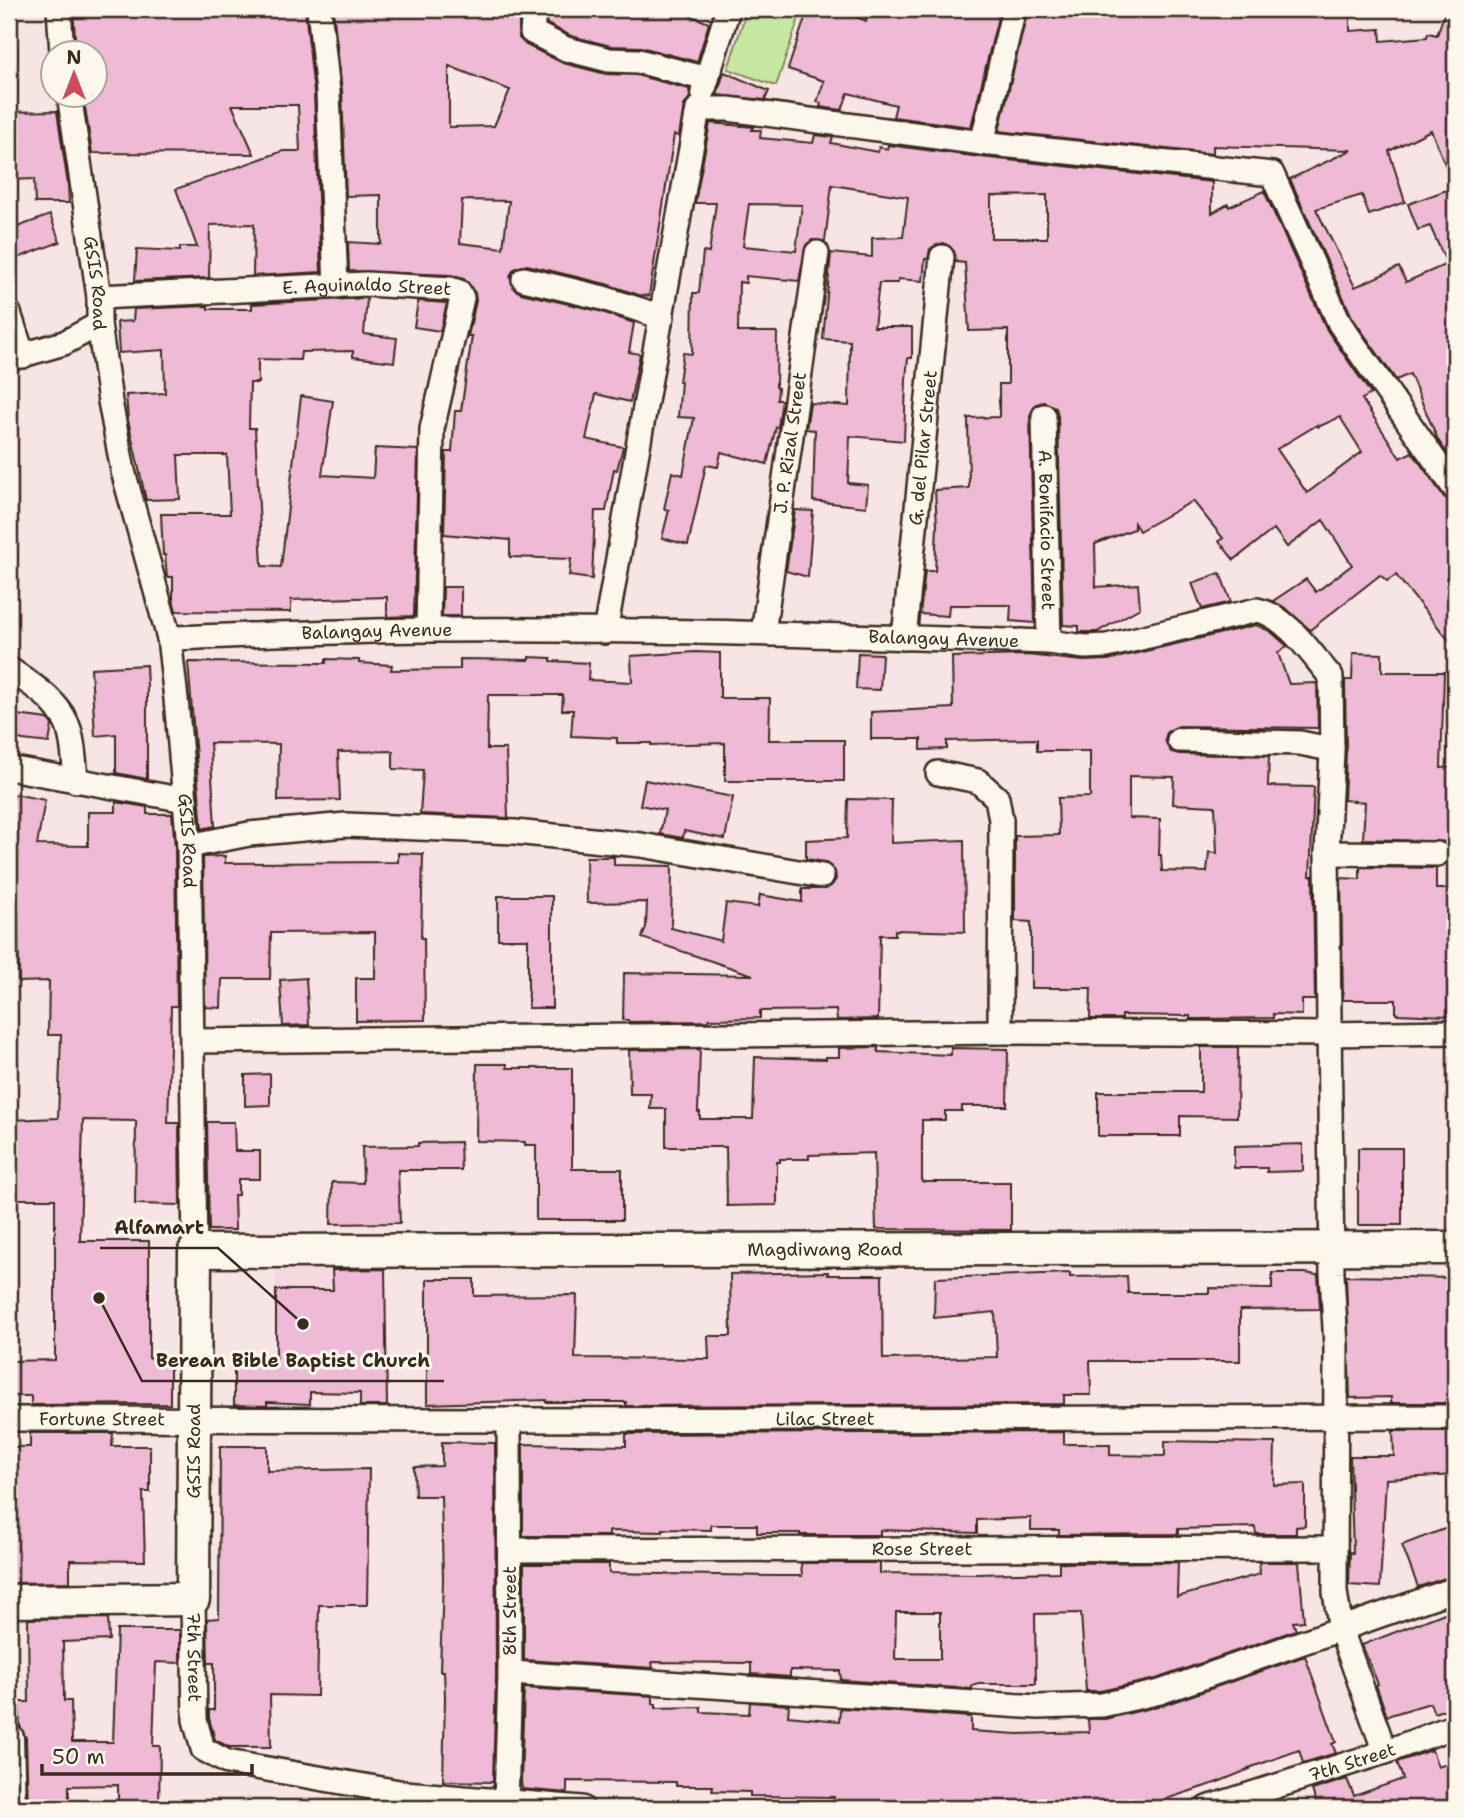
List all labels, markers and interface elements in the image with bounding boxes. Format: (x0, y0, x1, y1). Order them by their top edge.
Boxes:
north arrow (38, 38, 108, 108)
text: N (66, 45, 82, 70)
street label: GSIS Road (78, 234, 112, 332)
street label: E. Aguinaldo Street (282, 272, 452, 301)
street label: G. del Pilar Street (903, 369, 943, 527)
street label: J. P. Rizal Street (768, 370, 812, 515)
street label: A. Bonifacio Street (1033, 449, 1060, 611)
street label: Balangay Avenue (301, 618, 452, 645)
street label: Balangay Avenue (868, 625, 1020, 653)
street label: GSIS Road (172, 792, 202, 888)
callout: Alfamart (100, 1208, 218, 1248)
text: Alfamart (114, 1215, 204, 1240)
street label: Magdiwang Road (747, 1237, 903, 1262)
callout: Berean Bible Baptist Church (142, 1341, 444, 1381)
text: Berean Bible Baptist Church (156, 1348, 430, 1373)
street label: GSIS Road (182, 1404, 206, 1498)
street label: Fortune Street (39, 1407, 165, 1431)
street label: Lilac Street (775, 1407, 875, 1431)
street label: Rose Street (872, 1537, 972, 1561)
street label: 8th Street (498, 1566, 522, 1656)
street label: 7th Street (181, 1612, 207, 1702)
scale bar (42, 1733, 252, 1777)
street label: 7th Street (1305, 1737, 1399, 1787)
text: 50 m (52, 1743, 105, 1771)

